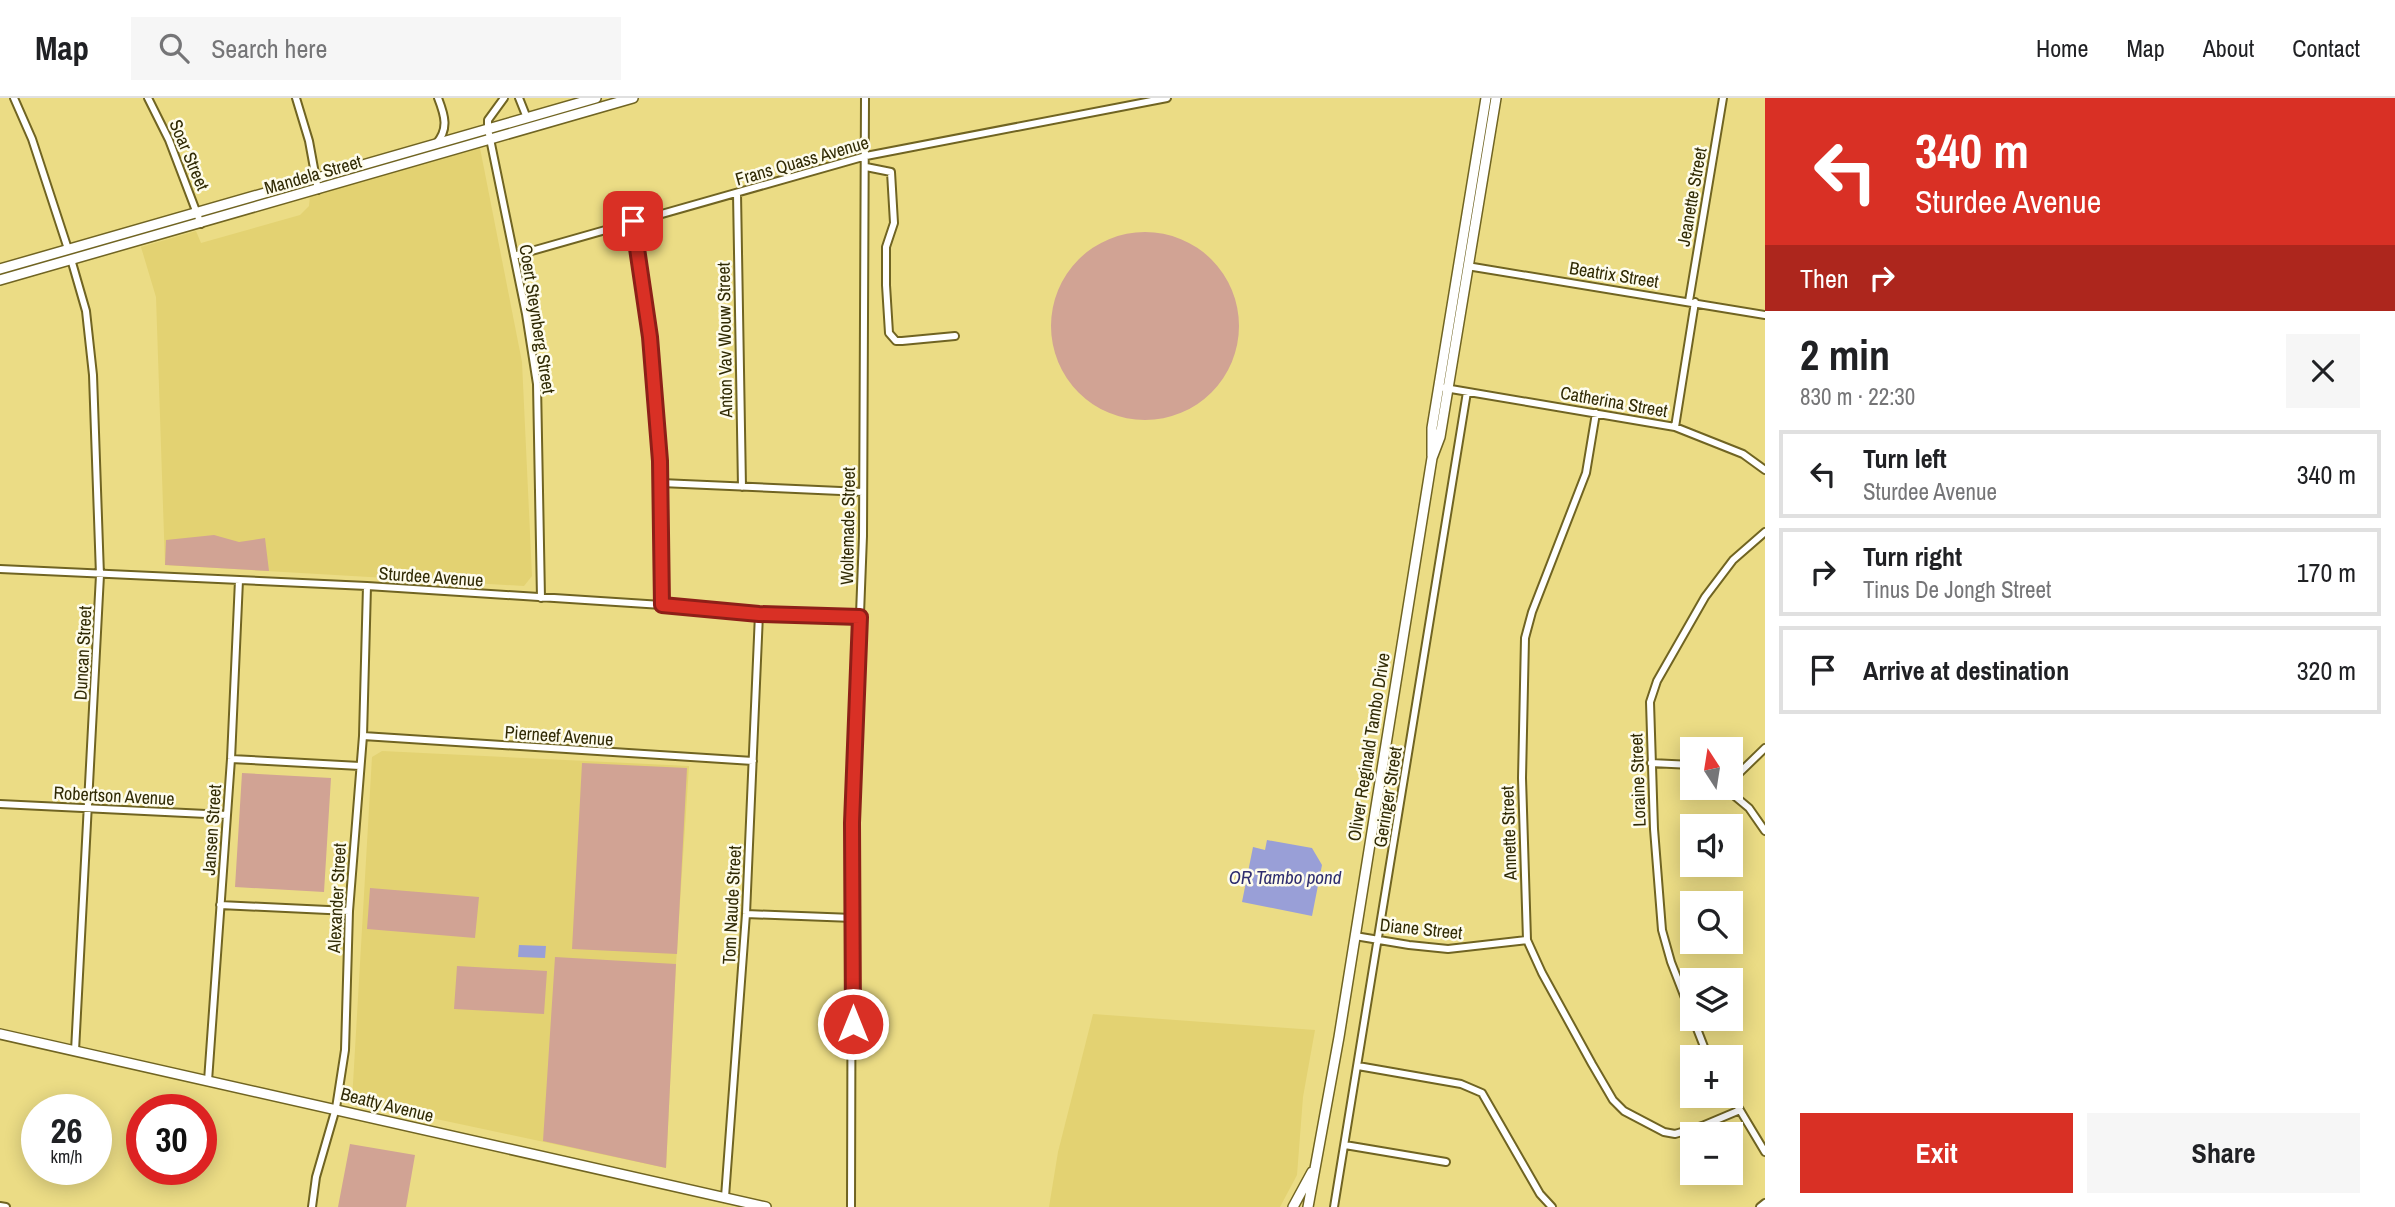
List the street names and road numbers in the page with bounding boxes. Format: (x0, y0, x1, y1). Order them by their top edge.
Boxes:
street label: Soar Street (163, 116, 216, 194)
street label: Frans Quass Avenue (732, 130, 871, 191)
street label: Jeanette Street (1671, 145, 1713, 248)
street label: Mandela Street (261, 149, 364, 200)
street label: Coert Steynberg Street (513, 242, 562, 395)
street label: Beatrix Street (1568, 255, 1661, 294)
street label: Anton Vav Wouw Street (711, 262, 738, 419)
street label: Catherina Street (1559, 380, 1670, 423)
street label: Woltemade Street (834, 467, 861, 585)
street label: Sturdee Avenue (378, 560, 484, 593)
street label: Duncan Street (68, 605, 97, 701)
street label: Oliver Reginald Tambo Drive (1341, 651, 1396, 843)
street label: Pierneef Avenue (504, 719, 614, 752)
street label: Loraine Street (1623, 733, 1652, 827)
street label: Geringer Street (1367, 745, 1408, 849)
street label: Robertson Avenue (53, 780, 175, 811)
street label: Jansen Street (196, 784, 227, 876)
street label: Annette Street (1494, 785, 1523, 882)
street label: Alexander Street (321, 842, 352, 955)
street label: Tom Naude Street (716, 845, 747, 965)
street label: Diane Street (1379, 912, 1464, 945)
street label: Beatty Avenue (338, 1081, 436, 1128)

